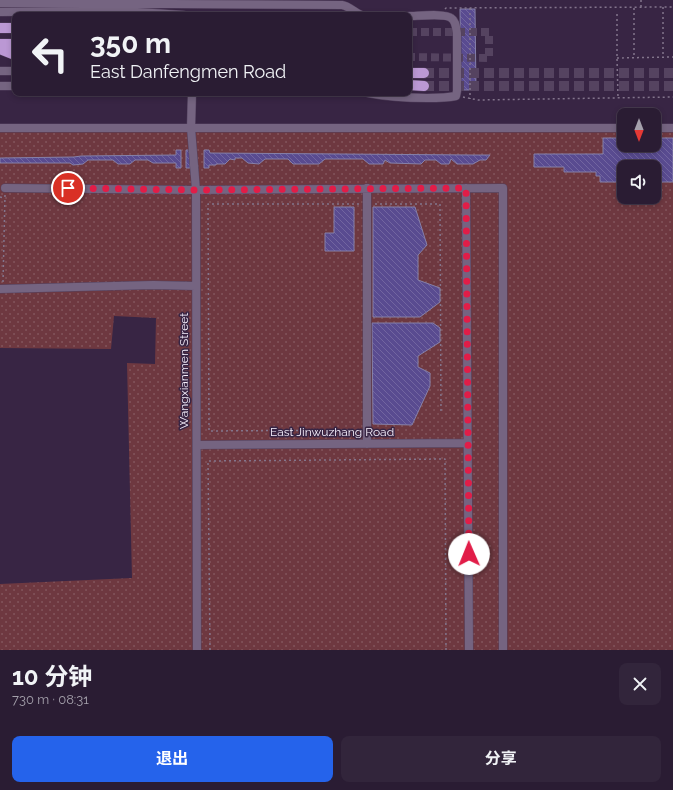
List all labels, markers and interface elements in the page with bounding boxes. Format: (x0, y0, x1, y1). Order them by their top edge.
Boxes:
text: 350 m (90, 27, 171, 60)
icon: left (24, 28, 76, 80)
text: East Danfengmen Road (90, 61, 286, 82)
north arrow (617, 108, 661, 152)
map controls (617, 108, 661, 204)
button: sound (617, 160, 661, 204)
pin (51, 171, 85, 205)
icon: arrive (57, 177, 79, 199)
street label: Wangxianmen Street (177, 313, 191, 429)
street label: East Jinwuzhang Road (270, 425, 394, 439)
position arrow (448, 533, 490, 575)
text: 10 分钟 (12, 662, 92, 691)
button: close (619, 663, 661, 705)
text: 730 m · 08:31 (12, 692, 89, 707)
button: 退出 (12, 736, 333, 782)
button: 分享 (341, 736, 661, 782)

